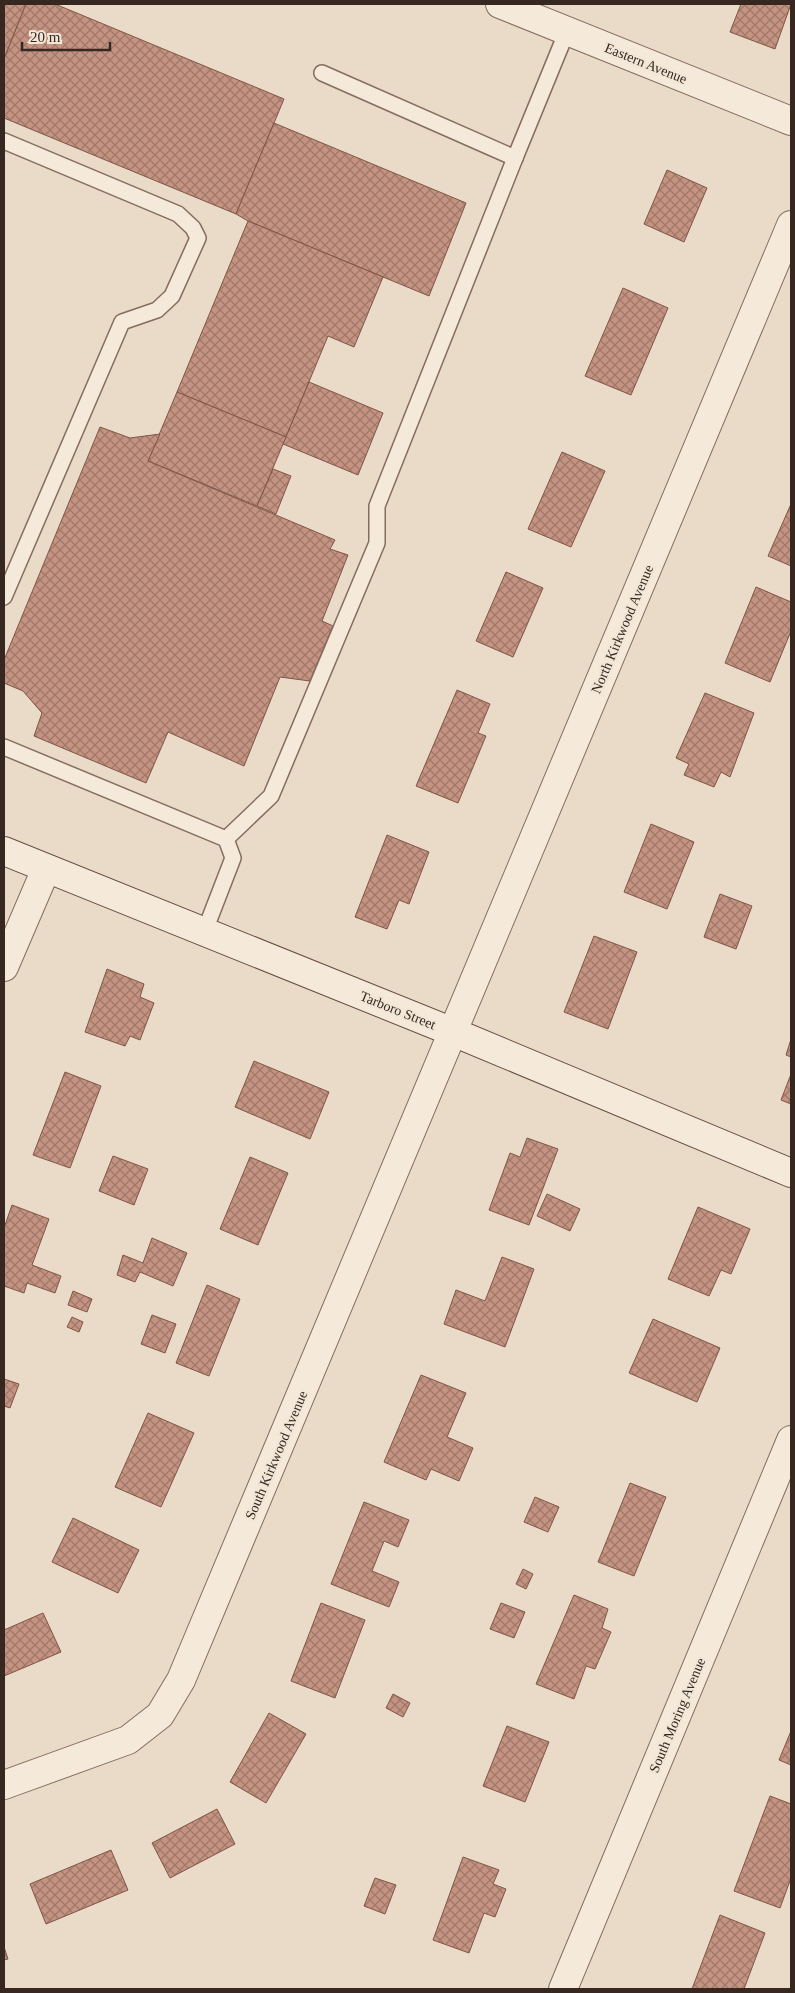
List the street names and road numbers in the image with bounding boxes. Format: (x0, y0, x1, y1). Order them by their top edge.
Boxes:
street label: Eastern Avenue (603, 40, 689, 87)
street label: North Kirkwood Avenue (589, 563, 656, 696)
street label: Tarboro Street (358, 988, 438, 1032)
street label: South Kirkwood Avenue (243, 1389, 310, 1522)
street label: South Moring Avenue (646, 1655, 708, 1775)

